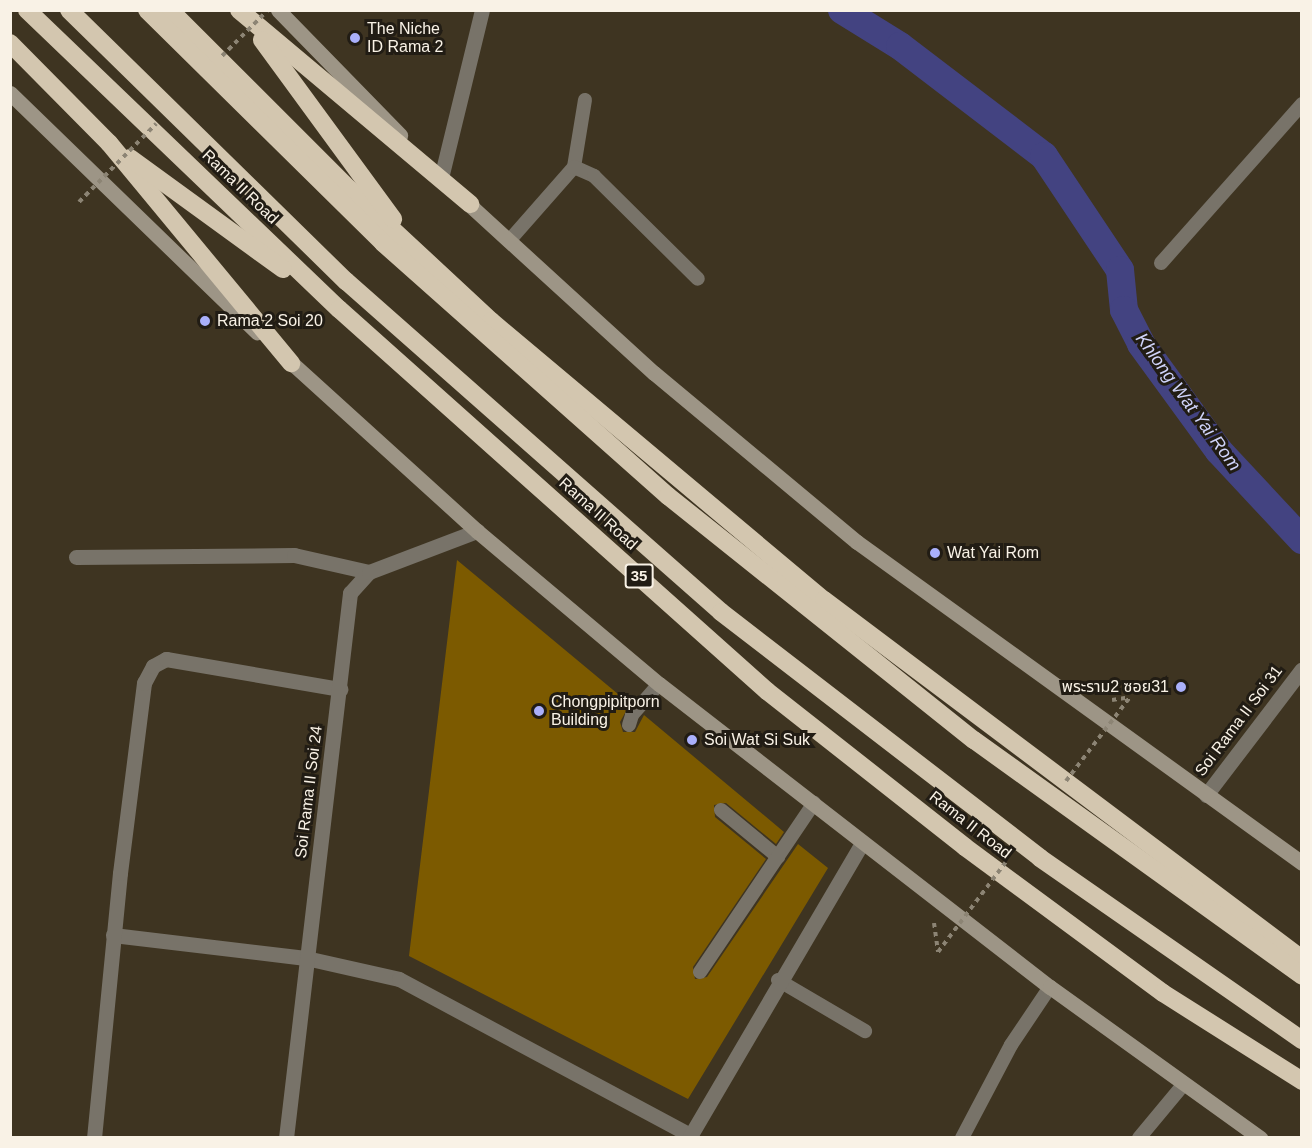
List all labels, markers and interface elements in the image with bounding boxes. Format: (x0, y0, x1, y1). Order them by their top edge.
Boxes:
place label: The Niche ID Rama 2 (367, 19, 443, 57)
marker: The Niche ID Rama 2 (348, 31, 362, 45)
street label: Rama II Road (198, 146, 282, 228)
place label: Rama 2 Soi 20 (217, 311, 323, 331)
marker: Rama 2 Soi 20 (198, 314, 212, 328)
water label: Khlong Wat Yai Rom (1131, 329, 1245, 475)
street label: Rama II Road (555, 474, 641, 554)
place label: Wat Yai Rom (947, 543, 1039, 563)
marker: Wat Yai Rom (928, 546, 942, 560)
road number: 35 (624, 564, 654, 588)
street label: Soi Rama II Soi 31 (1191, 662, 1287, 780)
place label: พระราม2 ซอย31 (1062, 677, 1169, 697)
marker: พระราม2 ซอย31 (1174, 680, 1188, 694)
place label: Chongpipitporn Building (551, 692, 660, 730)
marker: Chongpipitporn Building (532, 704, 546, 718)
street label: Soi Rama II Soi 24 (291, 725, 327, 859)
place label: Soi Wat Si Suk (704, 730, 810, 750)
marker: Soi Wat Si Suk (685, 733, 699, 747)
street label: Rama II Road (925, 787, 1015, 863)

